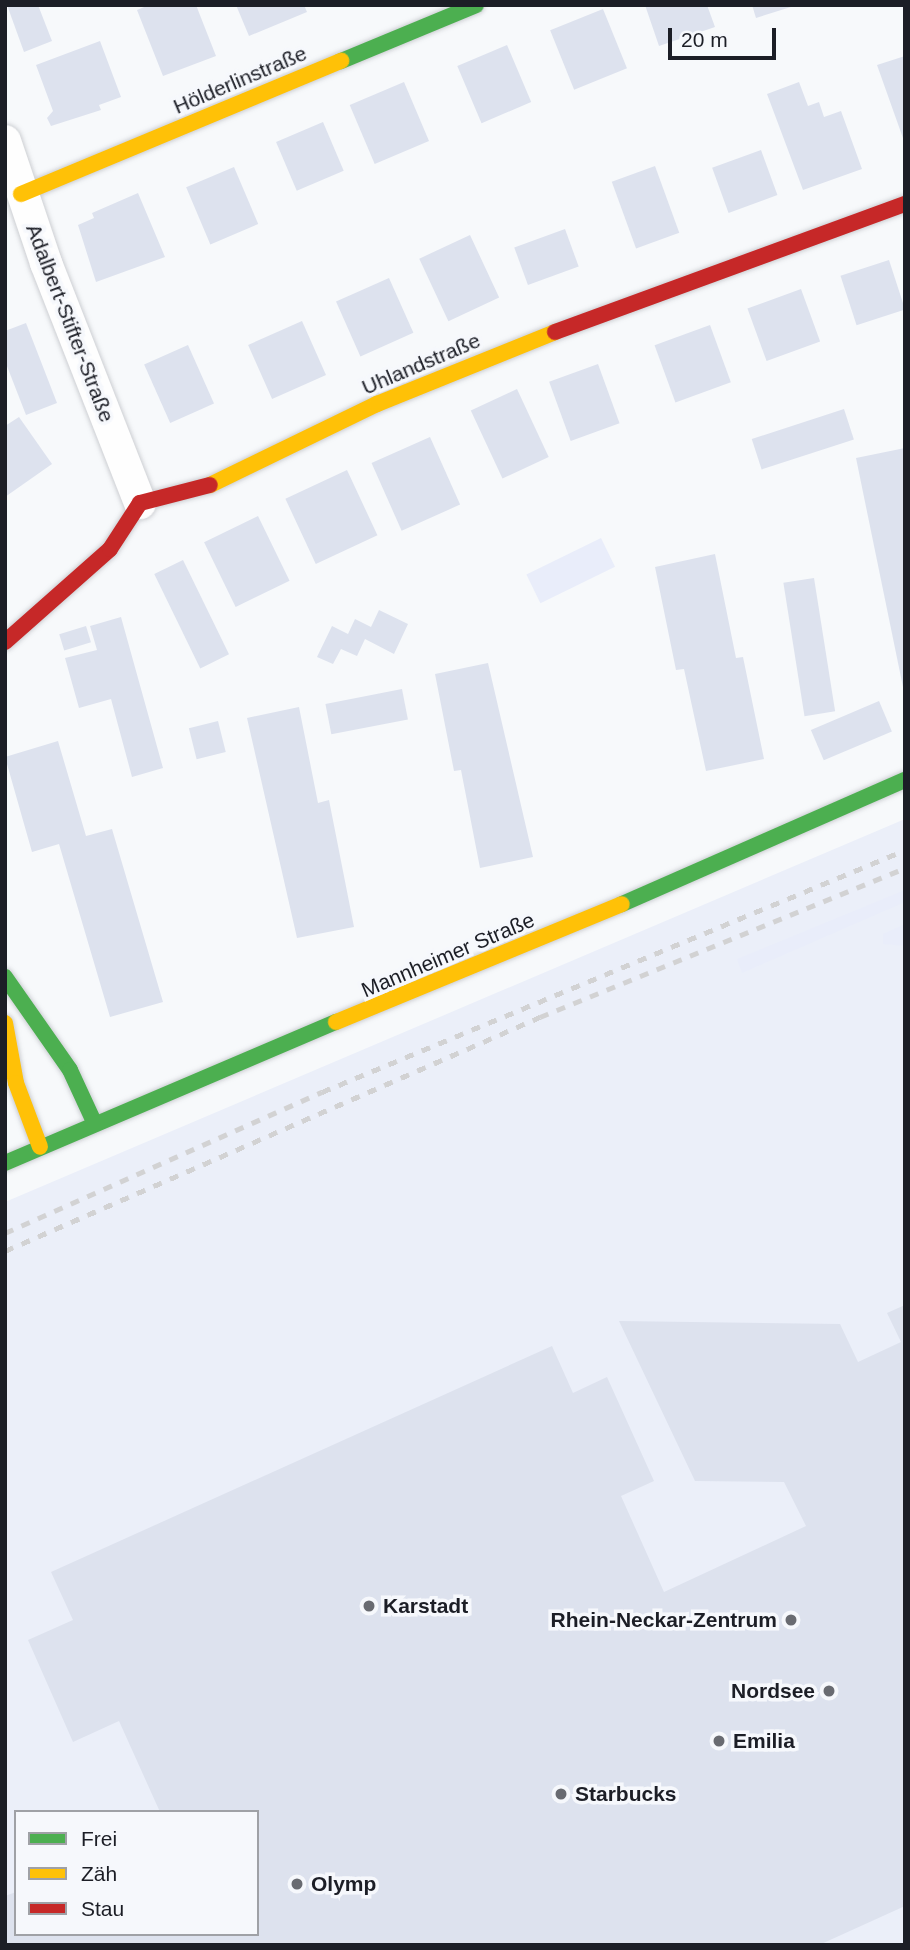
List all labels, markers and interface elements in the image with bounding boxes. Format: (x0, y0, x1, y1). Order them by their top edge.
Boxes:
scale bar (672, 14, 780, 58)
text: 20 m (681, 28, 728, 51)
street label: Hölderlinstraße (170, 41, 310, 119)
street label: Adalbert-Stifter-Straße (21, 220, 119, 426)
street label: Uhlandstraße (358, 328, 484, 400)
street label: Mannheimer Straße (358, 907, 538, 1003)
place label: Karstadt (383, 1593, 468, 1619)
marker: Karstadt (361, 1598, 377, 1614)
place label: Rhein-Neckar-Zentrum (551, 1607, 777, 1633)
marker: Rhein-Neckar-Zentrum (783, 1612, 799, 1628)
place label: Nordsee (731, 1678, 815, 1704)
marker: Nordsee (821, 1683, 837, 1699)
place label: Emilia (733, 1728, 795, 1754)
marker: Emilia (711, 1733, 727, 1749)
place label: Starbucks (575, 1781, 677, 1807)
marker: Starbucks (553, 1786, 569, 1802)
legend (14, 1810, 259, 1936)
text: Frei (81, 1827, 117, 1850)
text: Zäh (81, 1862, 117, 1885)
place label: Olymp (311, 1871, 376, 1897)
marker: Olymp (289, 1876, 305, 1892)
text: Stau (81, 1897, 124, 1920)

